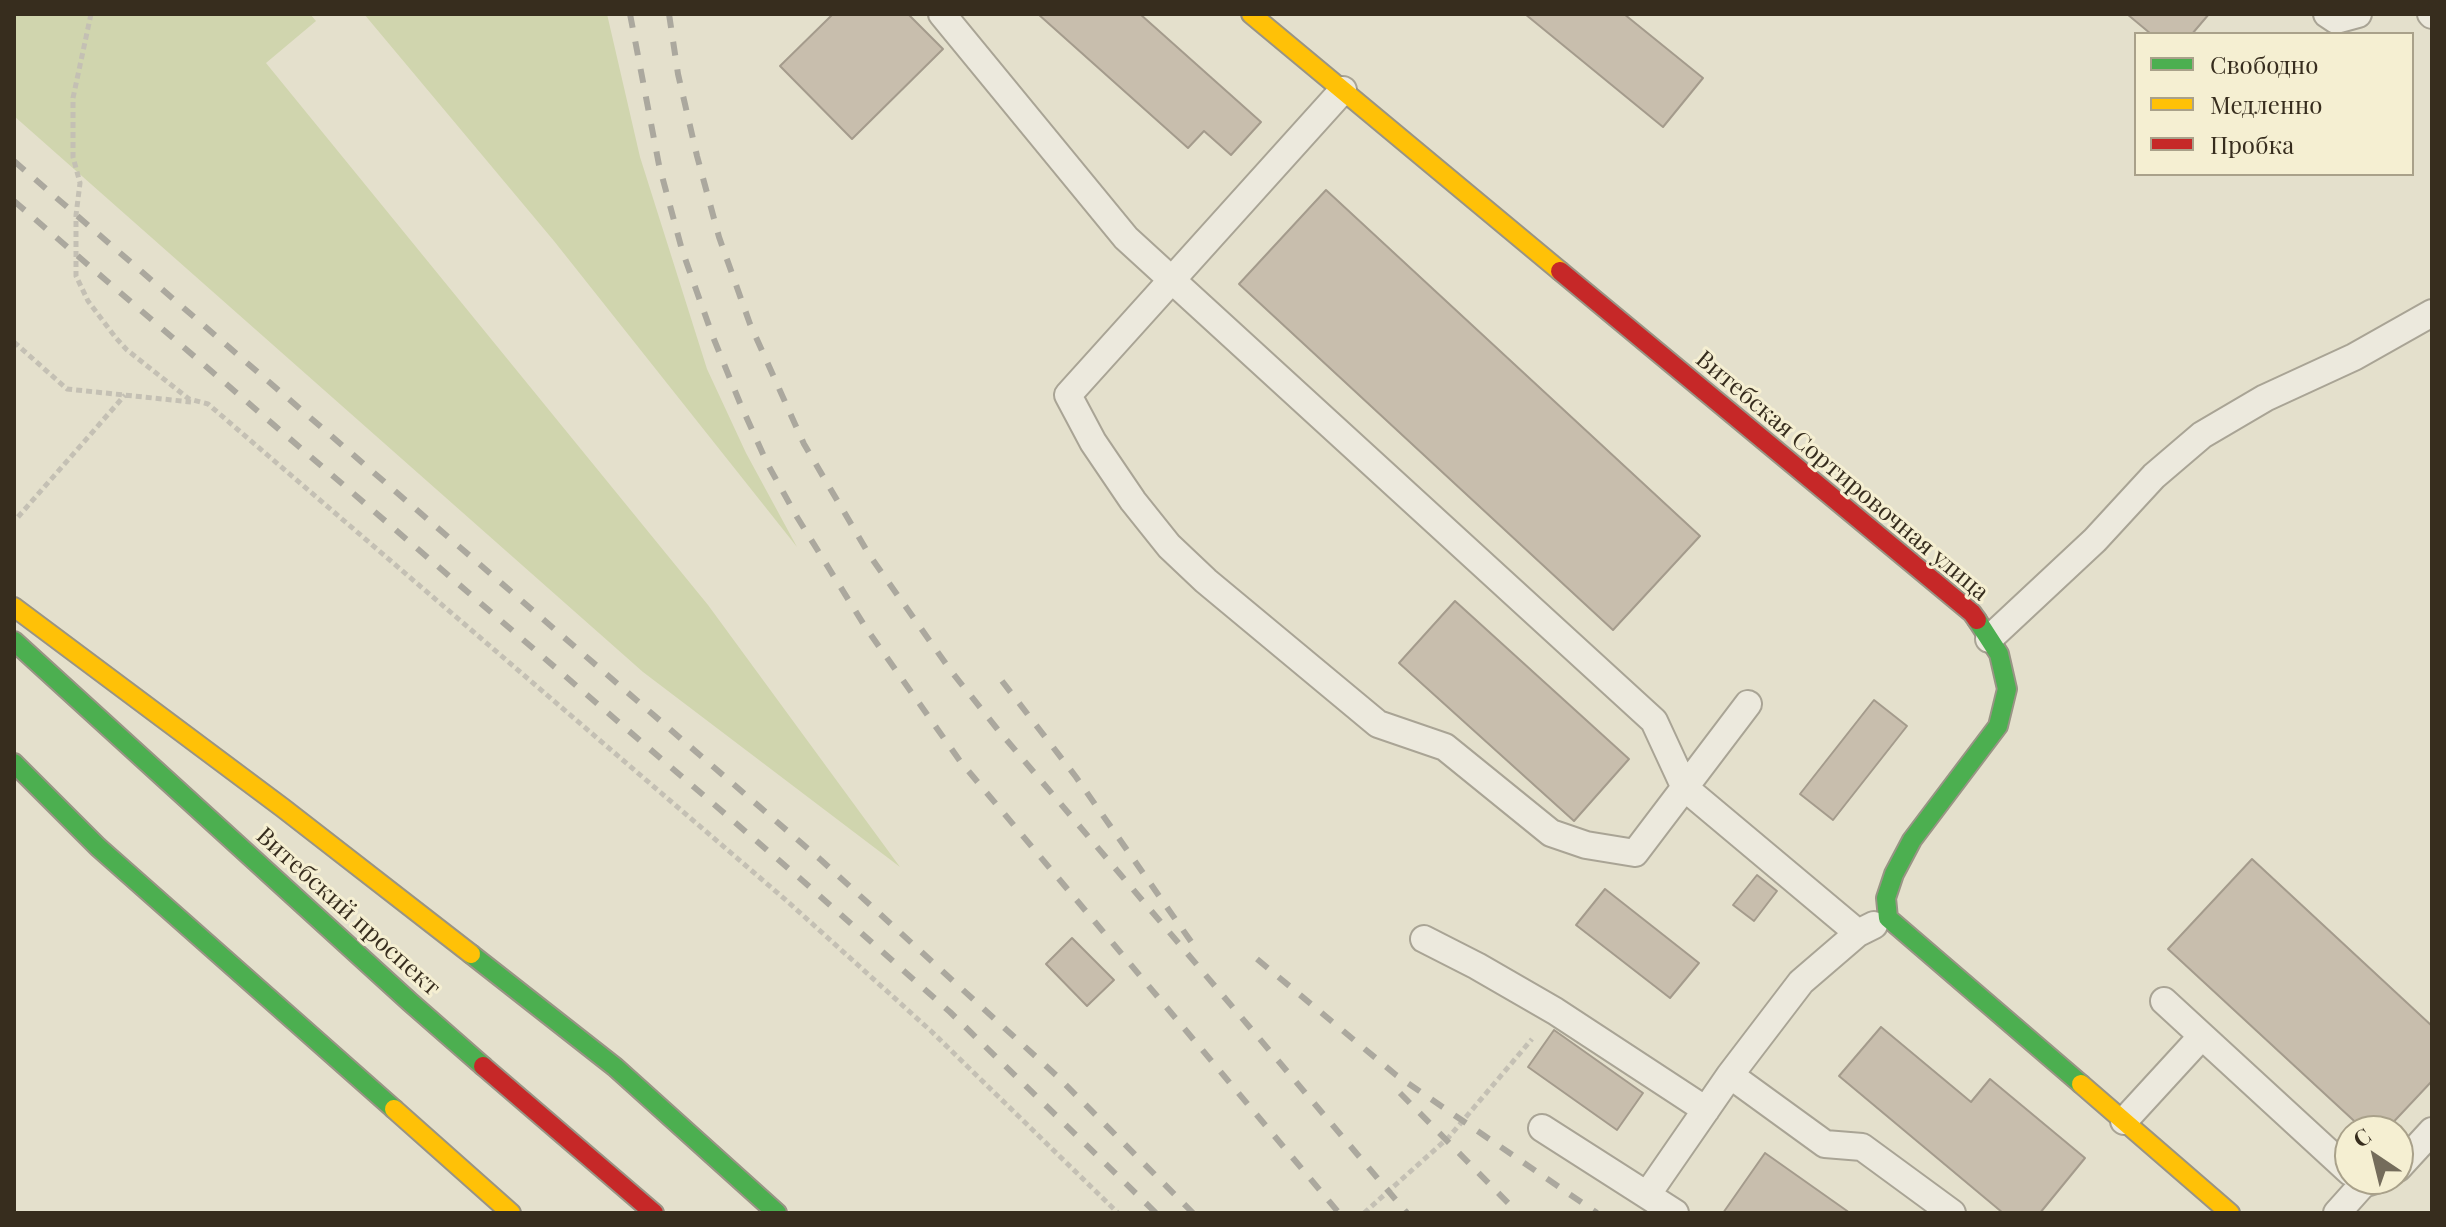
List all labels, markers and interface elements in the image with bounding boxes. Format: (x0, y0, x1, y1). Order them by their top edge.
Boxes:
legend (2134, 32, 2414, 176)
text: Свободно (2210, 48, 2318, 80)
text: Медленно (2210, 88, 2323, 120)
text: Пробка (2210, 128, 2294, 160)
street label: Витебская Сортировочная улица (1690, 345, 1994, 607)
street label: Витебский проспект (250, 822, 446, 1002)
north arrow (2334, 1115, 2414, 1195)
text: С (2346, 1120, 2376, 1154)

